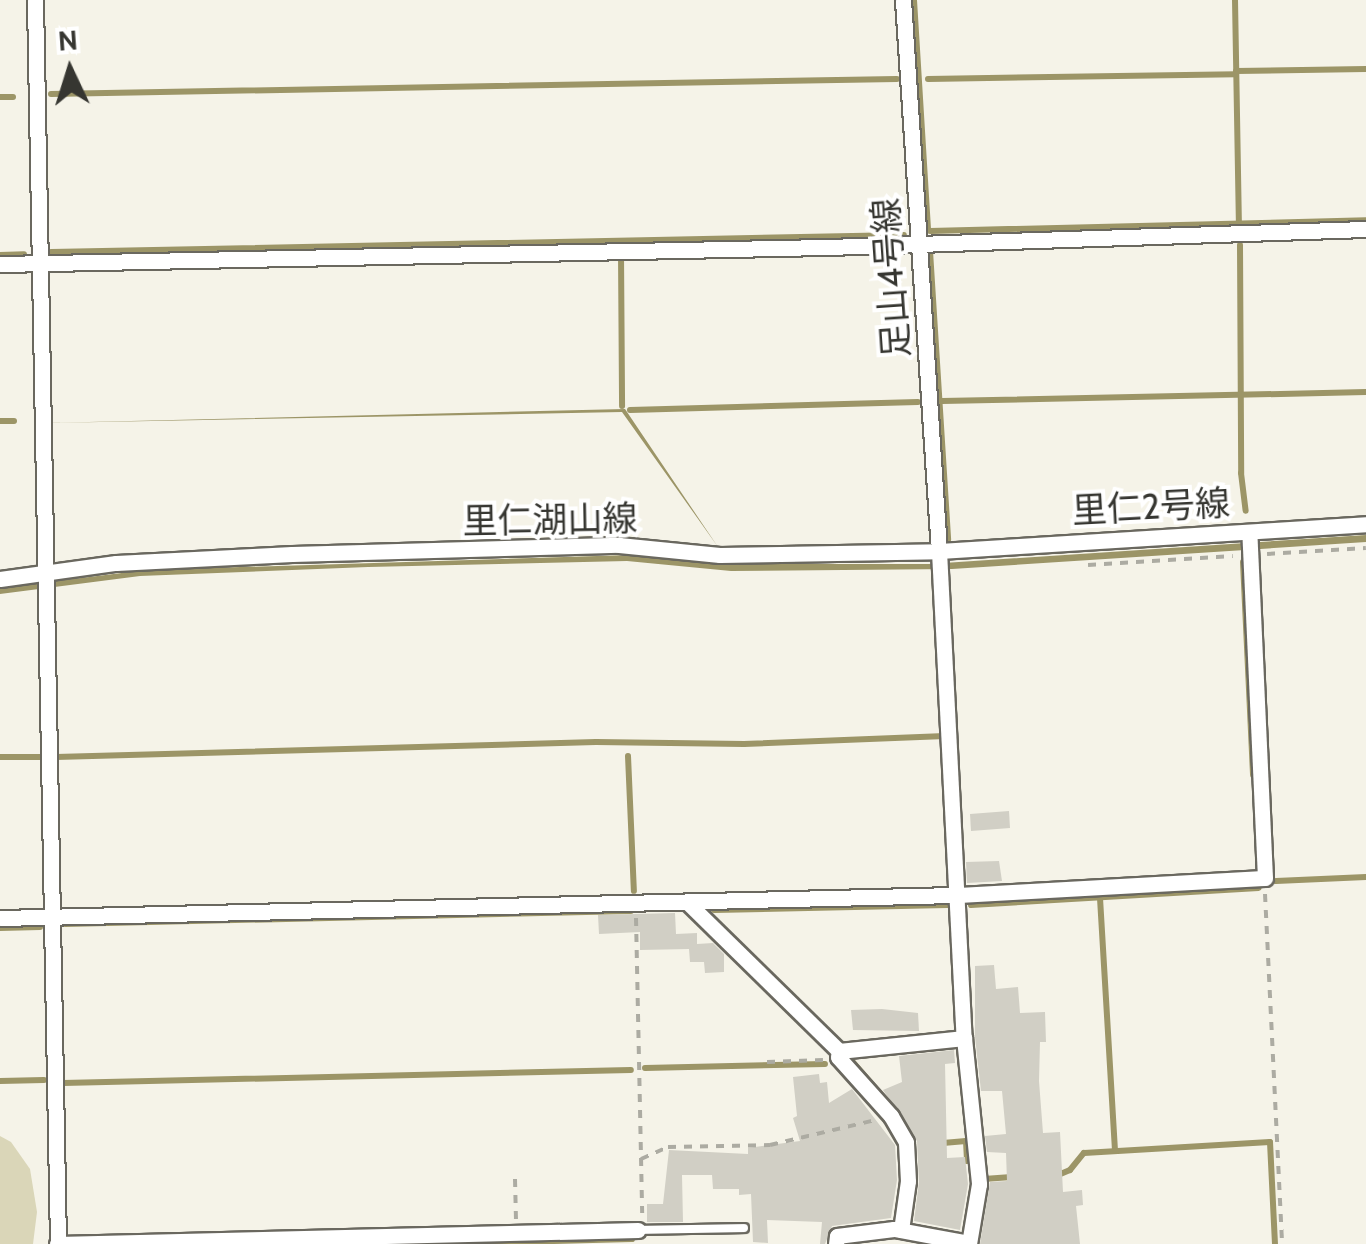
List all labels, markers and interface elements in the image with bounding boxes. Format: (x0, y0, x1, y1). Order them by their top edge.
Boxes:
north arrow (20, 20, 120, 120)
text: N (57, 22, 79, 58)
street label: 足山4号線 (864, 197, 918, 359)
street label: 里仁2号線 (1071, 482, 1231, 532)
street label: 里仁湖山線 (462, 497, 638, 543)

